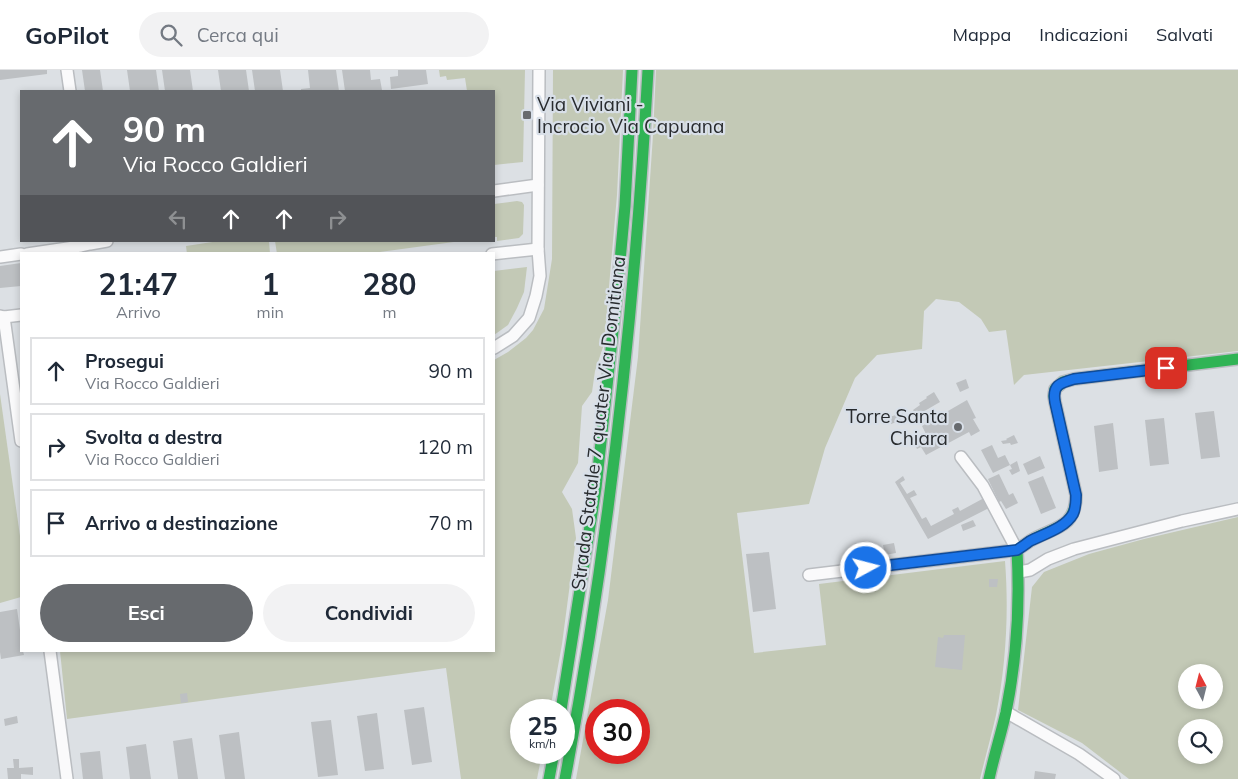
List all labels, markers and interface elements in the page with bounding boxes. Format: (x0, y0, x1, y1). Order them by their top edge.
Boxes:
search box (139, 12, 489, 57)
text: GoPilot (25, 20, 109, 50)
icon: search (157, 21, 185, 49)
text: Cerca qui (197, 23, 279, 47)
text: Mappa (953, 23, 1011, 46)
text: Indicazioni (1039, 23, 1128, 46)
text: Salvati (1156, 23, 1213, 46)
place label: Via Viviani - Incrocio Via Capuana (537, 92, 724, 138)
text: 90 m (123, 107, 206, 151)
marker: Via Viviani - Incrocio Via Capuana (521, 109, 533, 121)
icon: ahead (40, 110, 105, 175)
text: Via Rocco Galdieri (123, 150, 308, 178)
icon: left (164, 205, 192, 233)
icon: ahead (217, 205, 245, 233)
icon: ahead (270, 205, 298, 233)
icon: right (323, 205, 351, 233)
street label: Strada Statale 7 quater Via Domitiana (566, 255, 630, 591)
text: 21:47 (99, 265, 178, 303)
text: 1 (261, 265, 279, 303)
text: 280 (362, 265, 416, 303)
text: Arrivo (116, 302, 161, 322)
text: min (257, 302, 284, 322)
text: m (382, 302, 396, 322)
pin (1145, 347, 1187, 389)
text: Prosegui (85, 349, 164, 373)
icon: arrive (1152, 354, 1180, 382)
icon: ahead (42, 357, 70, 385)
text: 90 m (429, 359, 473, 383)
text: Via Rocco Galdieri (85, 373, 219, 393)
place label: Torre Santa Chiara (846, 404, 948, 450)
marker: Torre Santa Chiara (952, 421, 964, 433)
text: Svolta a destra (85, 425, 223, 449)
icon: right (42, 433, 70, 461)
text: 120 m (417, 435, 473, 459)
text: Via Rocco Galdieri (85, 449, 219, 469)
icon: arrive (42, 509, 70, 537)
text: Arrivo a destinazione (85, 511, 278, 535)
text: 70 m (429, 511, 473, 535)
position arrow (839, 541, 891, 593)
button: Esci (40, 584, 253, 642)
button: Condividi (263, 584, 475, 642)
north arrow (1178, 664, 1222, 709)
map controls (1178, 664, 1223, 764)
speed limit sign: 30 (585, 699, 650, 764)
text: 25 (527, 710, 558, 741)
button: search (1178, 719, 1223, 764)
text: km/h (529, 736, 556, 751)

